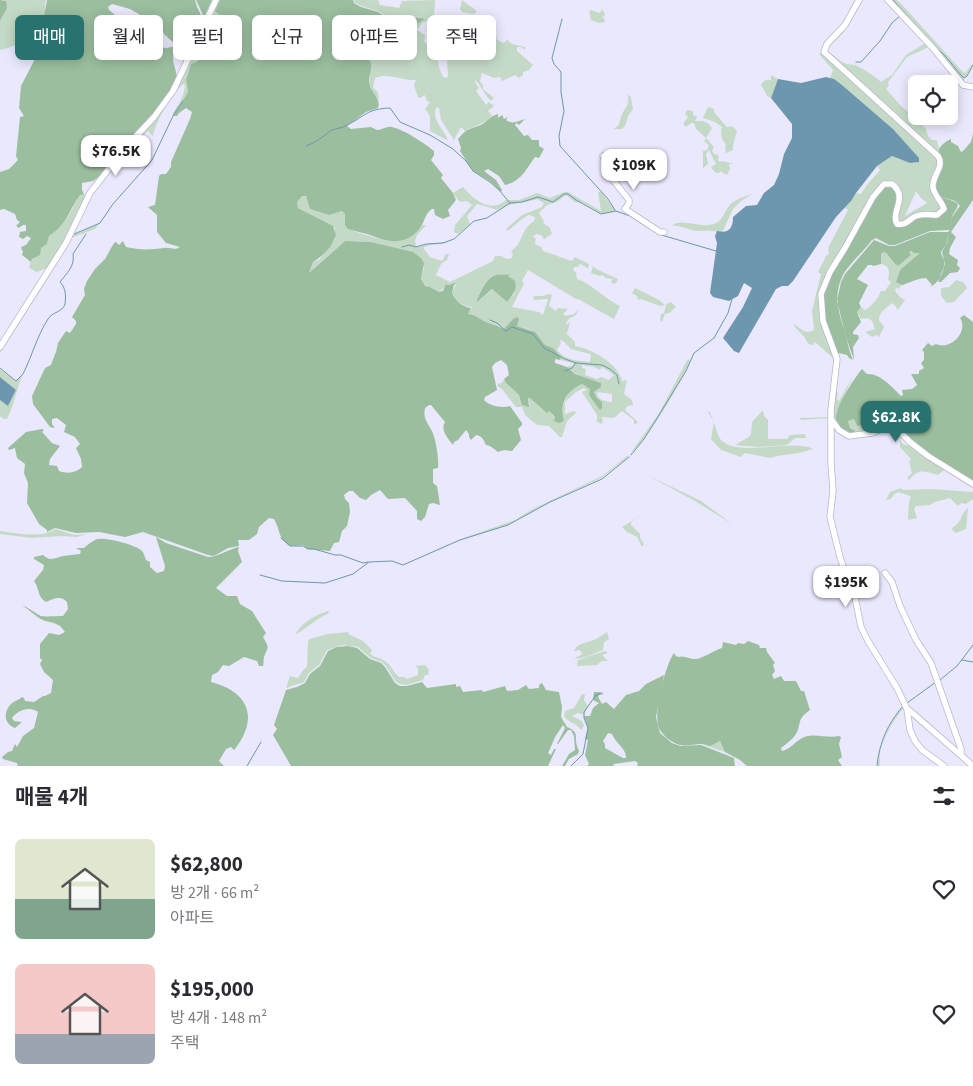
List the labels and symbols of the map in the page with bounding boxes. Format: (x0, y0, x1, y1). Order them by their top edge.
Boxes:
pin: $76.5K (75, 134, 157, 177)
pin: $109K (599, 148, 669, 191)
pin: $62.8K (855, 400, 937, 443)
pin: $195K (811, 566, 881, 608)

